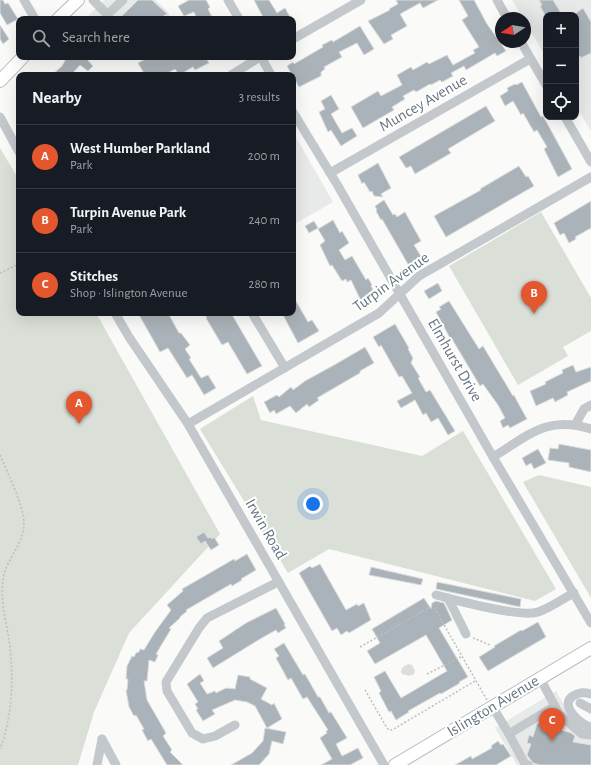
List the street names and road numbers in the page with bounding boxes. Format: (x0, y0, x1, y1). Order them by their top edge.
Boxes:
street label: Muncey Avenue (376, 72, 470, 135)
street label: Turpin Avenue (350, 249, 432, 315)
street label: Elmhurst Drive (425, 316, 485, 404)
street label: Irwin Road (242, 496, 290, 562)
street label: Islington Avenue (444, 672, 542, 740)

